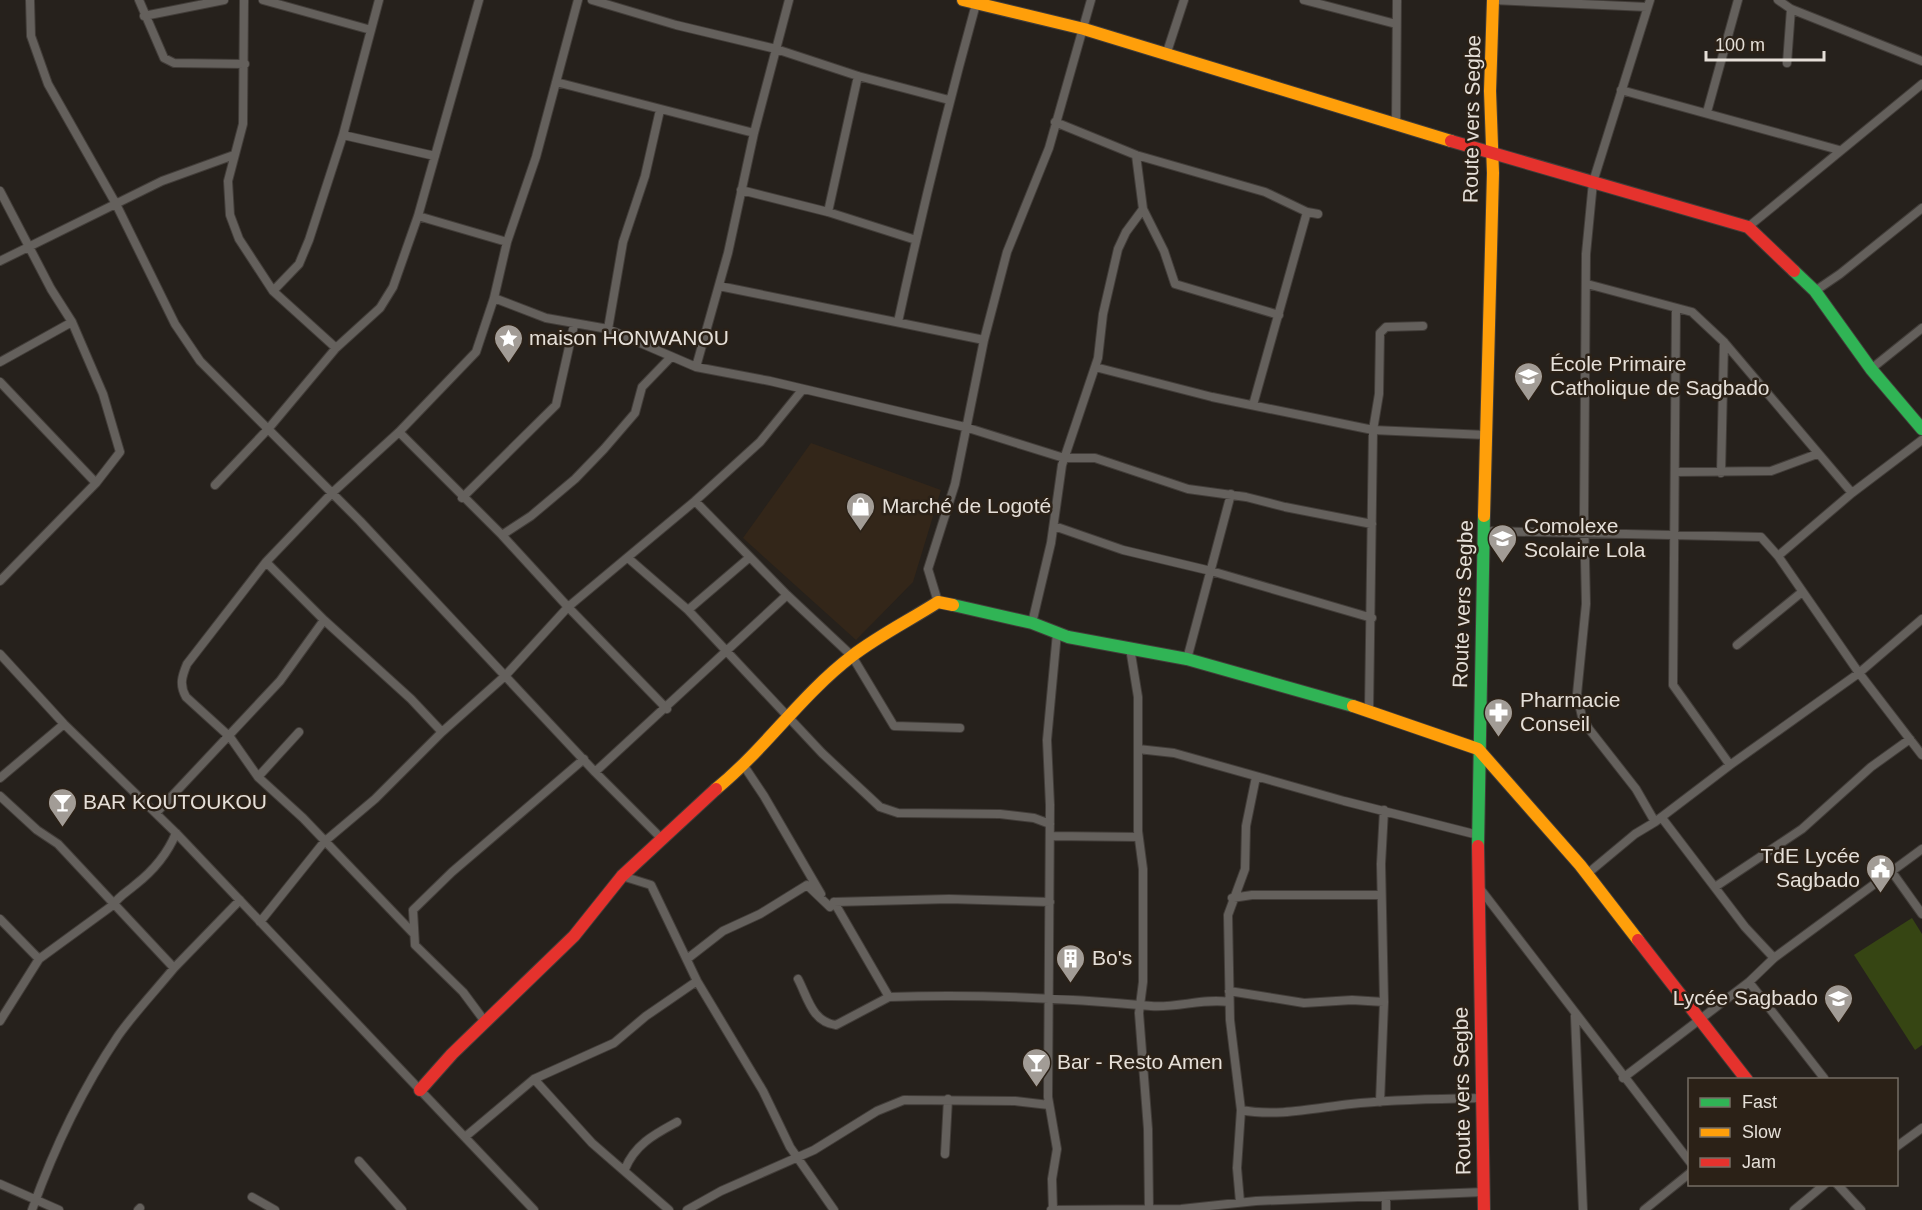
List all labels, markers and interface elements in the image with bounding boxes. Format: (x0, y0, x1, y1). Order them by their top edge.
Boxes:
scale bar (1706, 24, 1824, 62)
street label: Route vers Segbe (1459, 35, 1484, 203)
text: 100 m (1715, 35, 1765, 55)
place icon: maison HONWANOU (492, 322, 524, 364)
place label: maison HONWANOU (529, 326, 729, 349)
place label: École Primaire Catholique de Sagbado (1550, 352, 1770, 399)
school or university icon: École Primaire Catholique de Sagbado (1513, 360, 1545, 402)
shop icon: Marché de Logoté (845, 490, 877, 532)
place label: Marché de Logoté (882, 494, 1051, 517)
place label: Comolexe Scolaire Lola (1524, 514, 1646, 561)
street label: Route vers Segbe (1448, 520, 1477, 688)
school or university icon: Comolexe Scolaire Lola (1487, 522, 1519, 564)
place label: Pharmacie Conseil (1520, 688, 1620, 735)
pharmacy icon: Pharmacie Conseil (1483, 696, 1515, 738)
bar icon: BAR KOUTOUKOU (46, 786, 78, 828)
place label: BAR KOUTOUKOU (83, 790, 267, 813)
place label: TdE Lycée Sagbado (1760, 844, 1860, 891)
public building icon: TdE Lycée Sagbado (1865, 852, 1897, 894)
building icon: Bo's (1055, 942, 1087, 984)
place label: Bo's (1092, 946, 1132, 969)
school or university icon: Lycée Sagbado (1823, 982, 1855, 1024)
place label: Lycée Sagbado (1673, 986, 1818, 1009)
street label: Route vers Segbe (1449, 1007, 1474, 1175)
bar icon: Bar - Resto Amen (1020, 1046, 1052, 1088)
place label: Bar - Resto Amen (1057, 1050, 1223, 1073)
legend (1688, 1078, 1898, 1186)
text: Fast (1742, 1092, 1777, 1112)
text: Slow (1742, 1122, 1782, 1142)
text: Jam (1742, 1152, 1776, 1172)

